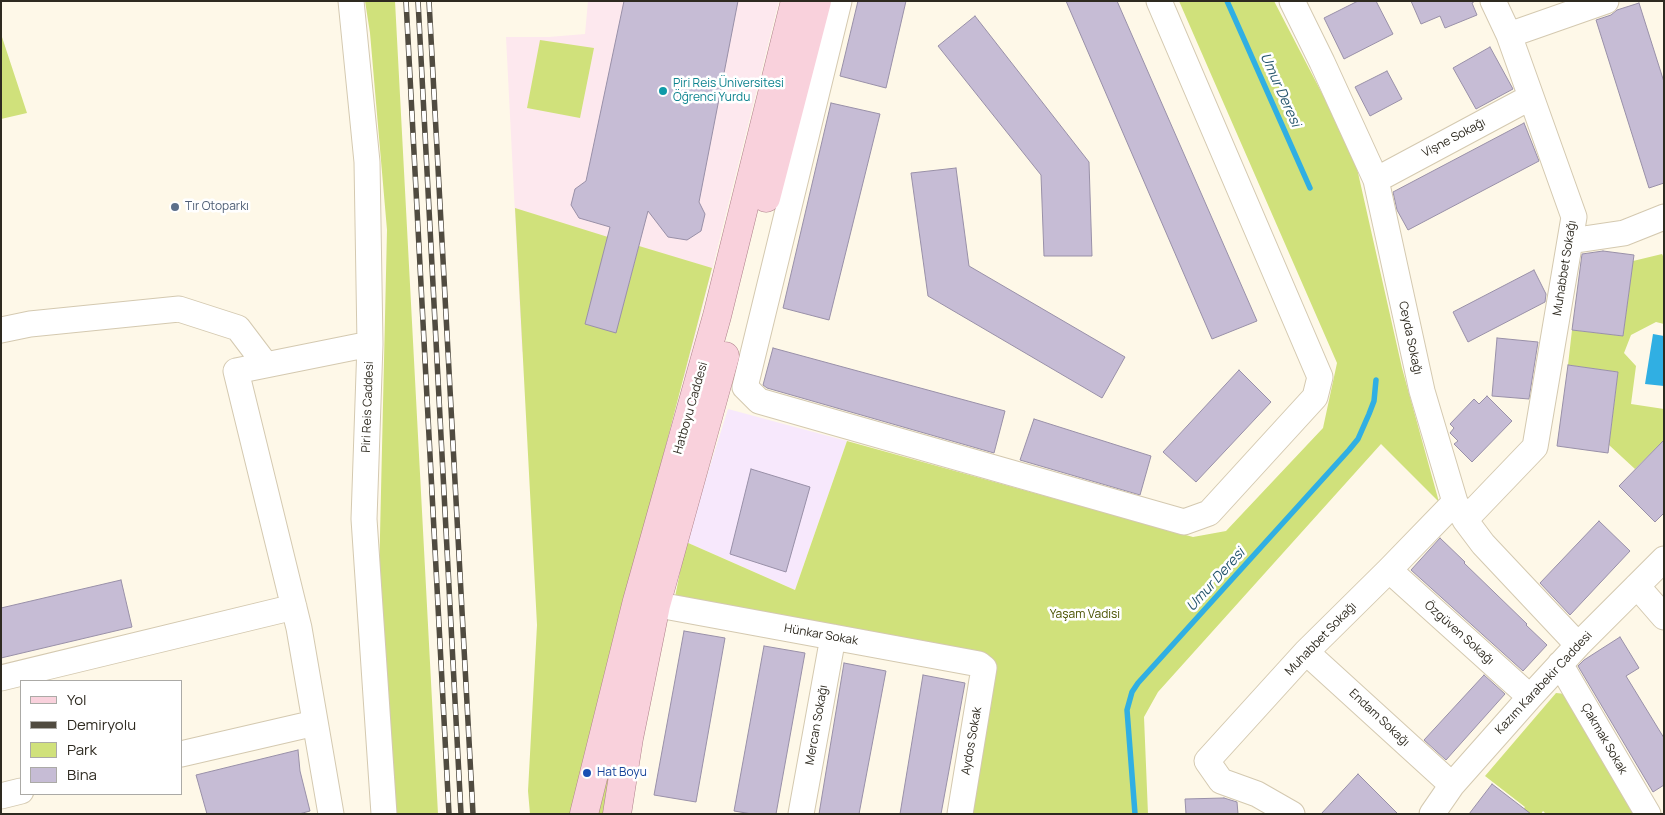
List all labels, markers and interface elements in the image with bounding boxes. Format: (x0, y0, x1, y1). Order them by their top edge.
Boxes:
water label: Umur Deresi (1256, 50, 1304, 130)
place label: Piri Reis Üniversitesi Öğrenci Yurdu (673, 77, 784, 105)
marker: Piri Reis Üniversitesi Öğrenci Yurdu (657, 85, 669, 97)
street label: Vişne Sokağı (1420, 115, 1488, 161)
place label: Tır Otoparkı (185, 200, 249, 214)
marker: Tır Otoparkı (169, 201, 181, 213)
street label: Muhabbet Sokağı (1550, 219, 1580, 317)
street label: Ceyda Sokağı (1395, 300, 1425, 376)
street label: Hatboyu Caddesi (671, 360, 711, 456)
street label: Piri Reis Caddesi (359, 361, 377, 453)
water label: Umur Deresi (1183, 545, 1249, 615)
street label: Özgüven Sokağı (1421, 598, 1497, 668)
street label: Muhabbet Sokağı (1282, 599, 1360, 679)
park label: Yaşam Vadisi (1050, 608, 1120, 622)
street label: Hünkar Sokak (783, 621, 859, 649)
street label: Kazım Karabekir Caddesi (1493, 629, 1595, 737)
legend (20, 680, 182, 795)
street label: Mercan Sokağı (803, 684, 831, 766)
street label: Endam Sokağı (1346, 686, 1412, 750)
text: Yol (67, 689, 87, 710)
street label: Çakmak Sokak (1578, 701, 1630, 777)
street label: Aydos Sokak (959, 706, 985, 776)
text: Demiryolu (67, 714, 136, 735)
text: Park (67, 739, 97, 760)
text: Bina (67, 764, 97, 785)
place label: Hat Boyu (597, 766, 647, 780)
marker: Hat Boyu (581, 767, 593, 779)

